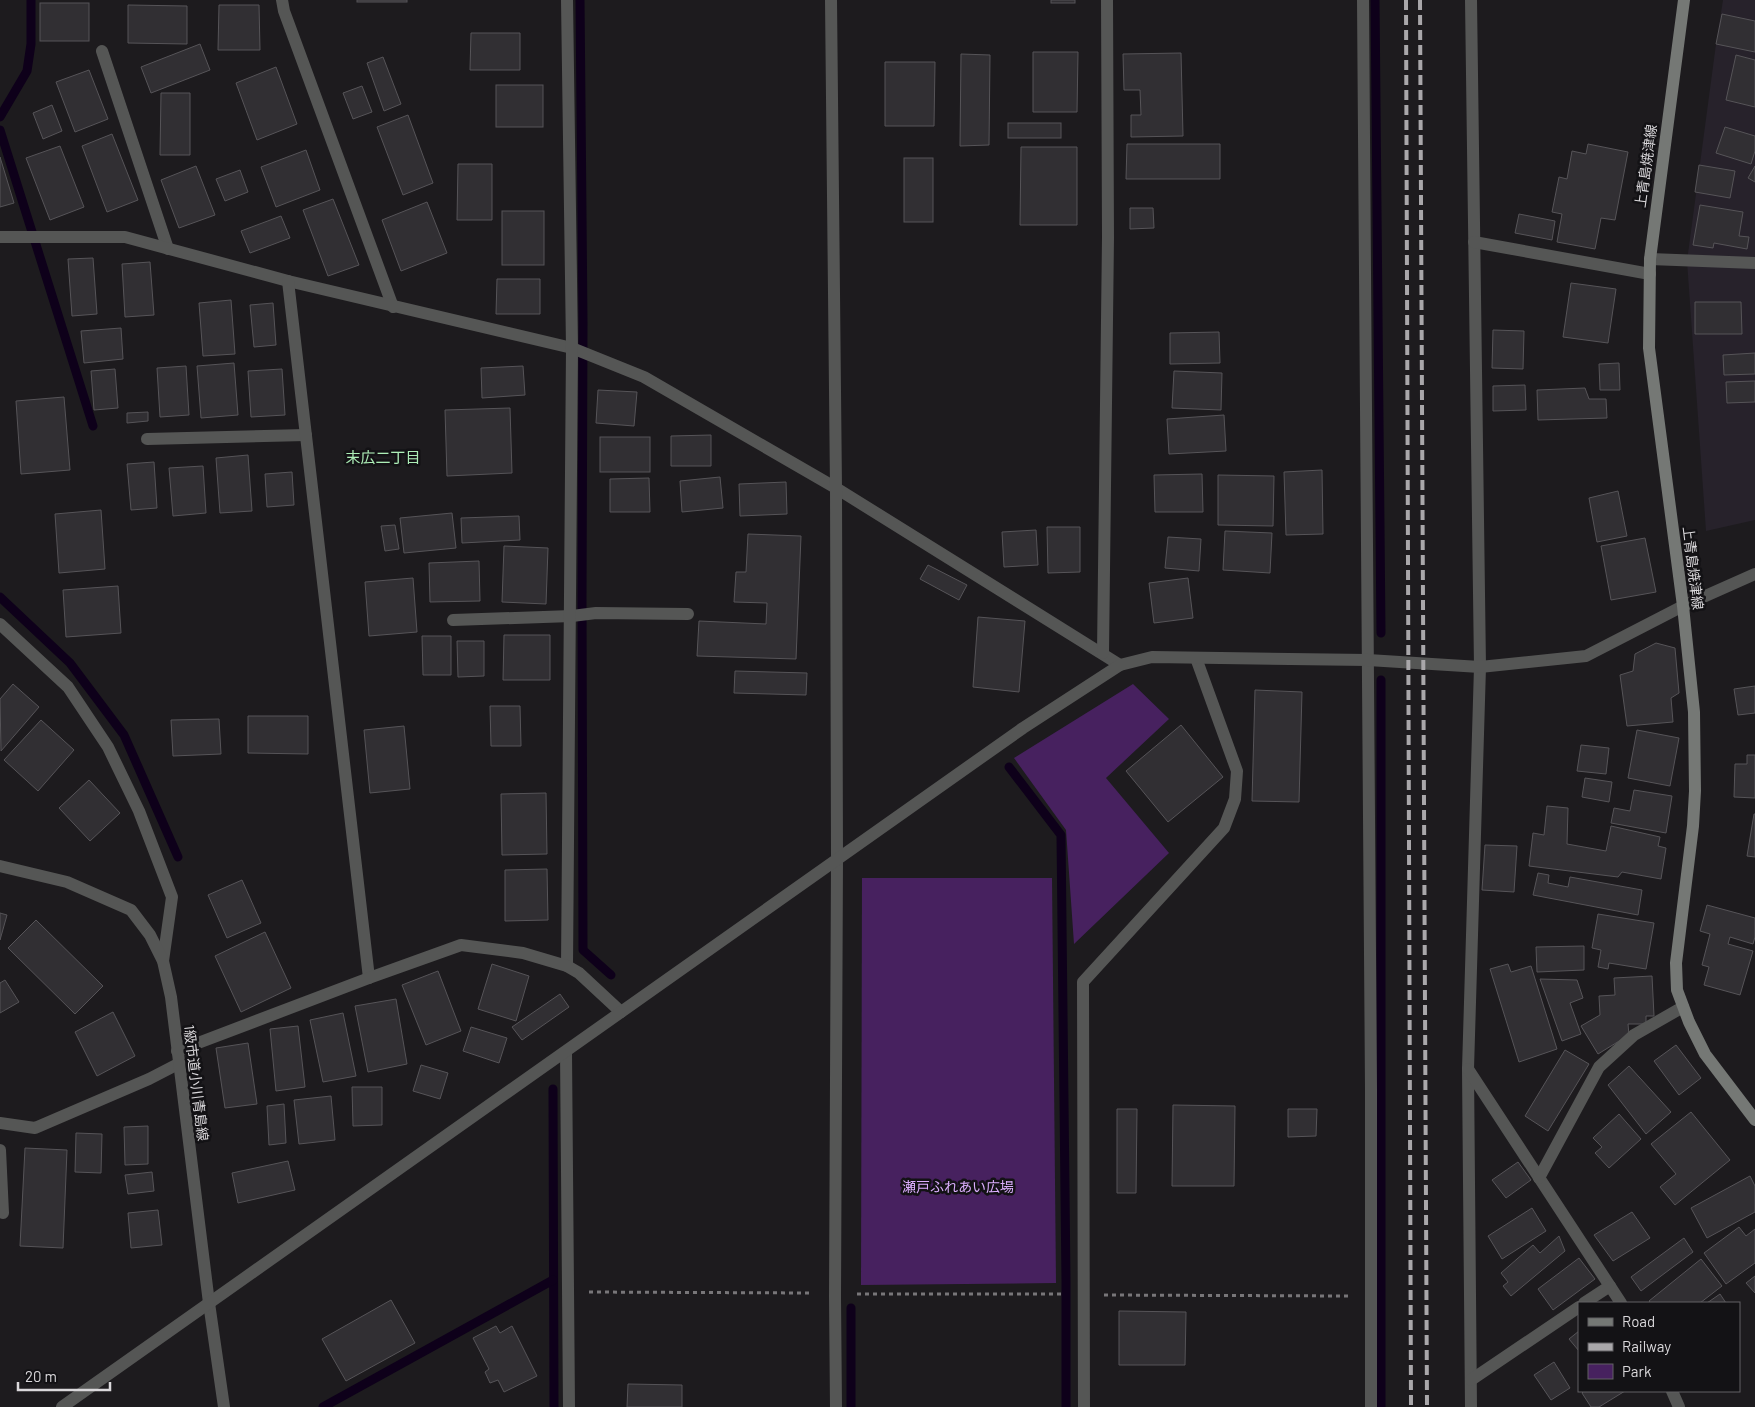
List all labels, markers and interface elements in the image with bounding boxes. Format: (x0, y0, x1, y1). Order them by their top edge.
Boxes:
street label: 上青島焼津線 (1631, 123, 1660, 209)
district label: 末広二丁目 (345, 448, 421, 466)
street label: 上青島焼津線 (1680, 525, 1707, 611)
street label: 1級市道小川青島線 (181, 1024, 212, 1142)
park label: 瀬戸ふれあい広場 (902, 1178, 1014, 1195)
legend (1578, 1302, 1740, 1392)
text: Road (1622, 1312, 1655, 1330)
text: Railway (1622, 1337, 1671, 1355)
scale bar (18, 1360, 110, 1392)
text: Park (1622, 1362, 1652, 1380)
text: 20 m (25, 1367, 57, 1385)

